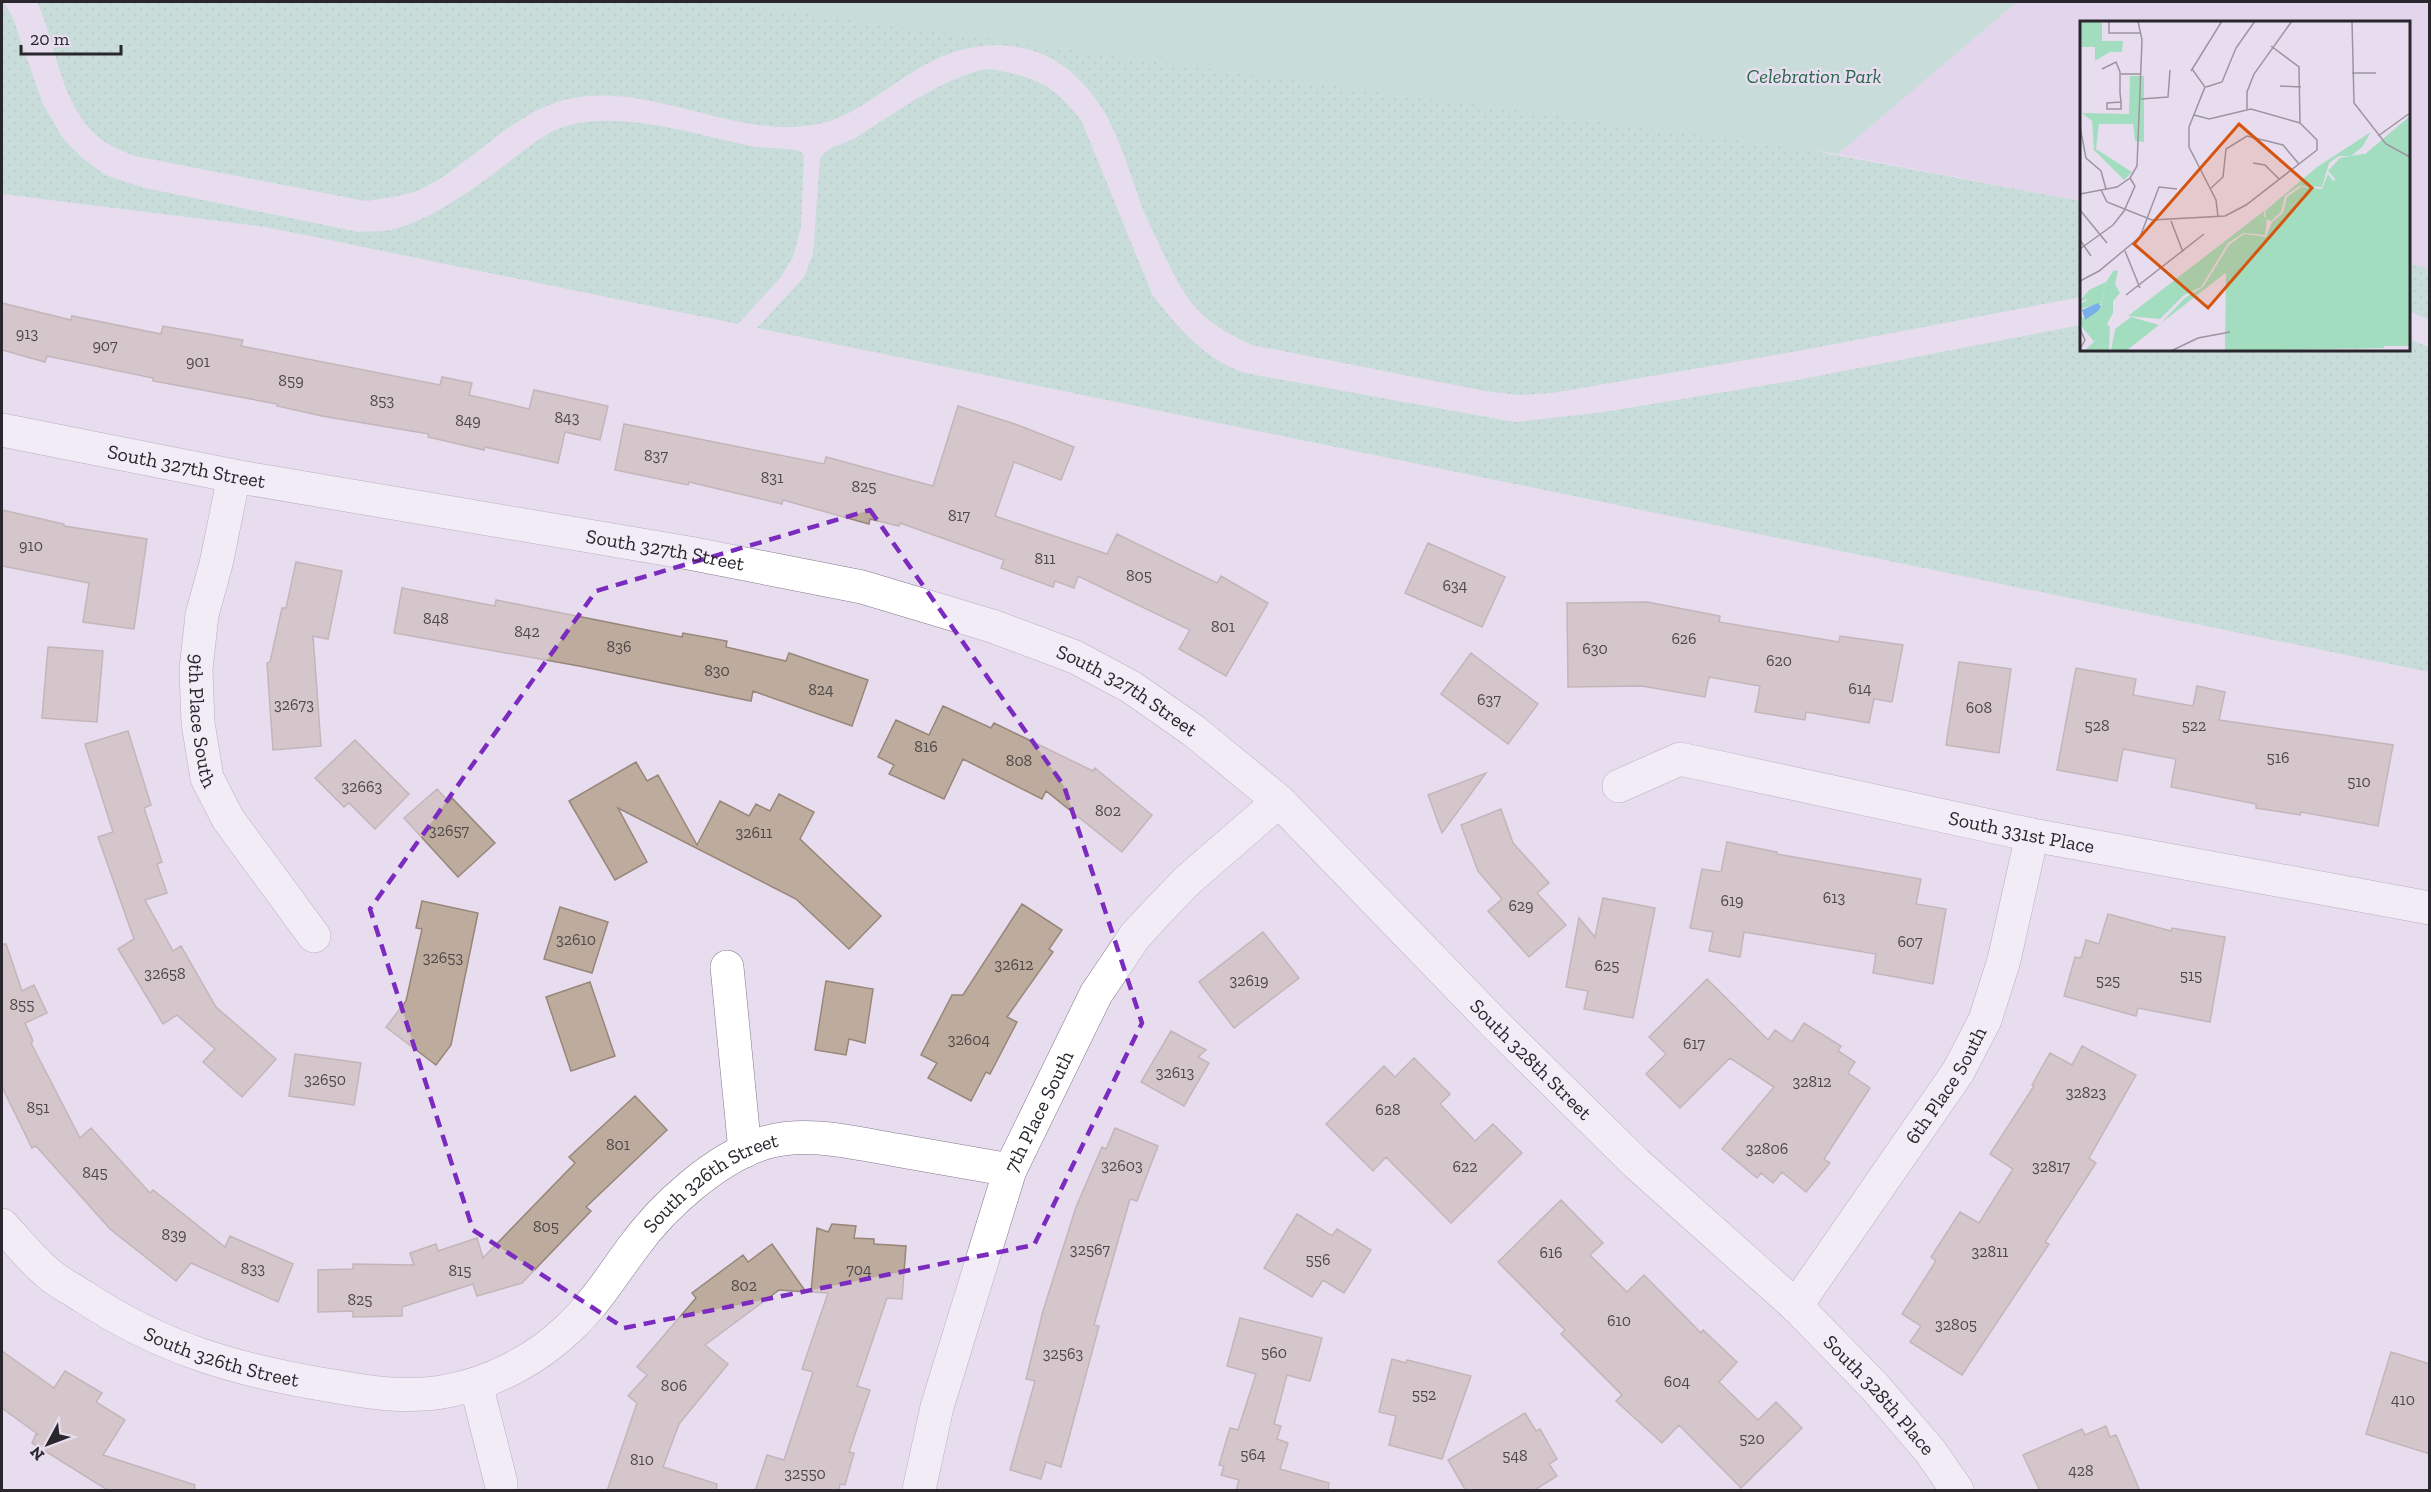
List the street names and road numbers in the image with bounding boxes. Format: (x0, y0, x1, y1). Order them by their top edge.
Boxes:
street label: South 327th Street (105, 439, 268, 493)
street label: South 327th Street (584, 524, 747, 576)
street label: South 327th Street (1053, 639, 1202, 742)
street label: 9th Place South (184, 653, 222, 792)
street label: South 331st Place (1946, 805, 2096, 858)
street label: South 328th Street (1465, 994, 1597, 1125)
street label: 6th Place South (1900, 1022, 1992, 1148)
street label: 7th Place South (999, 1046, 1079, 1176)
street label: South 326th Street (638, 1128, 781, 1238)
street label: South 326th Street (140, 1321, 302, 1392)
street label: South 328th Place (1819, 1330, 1940, 1460)

